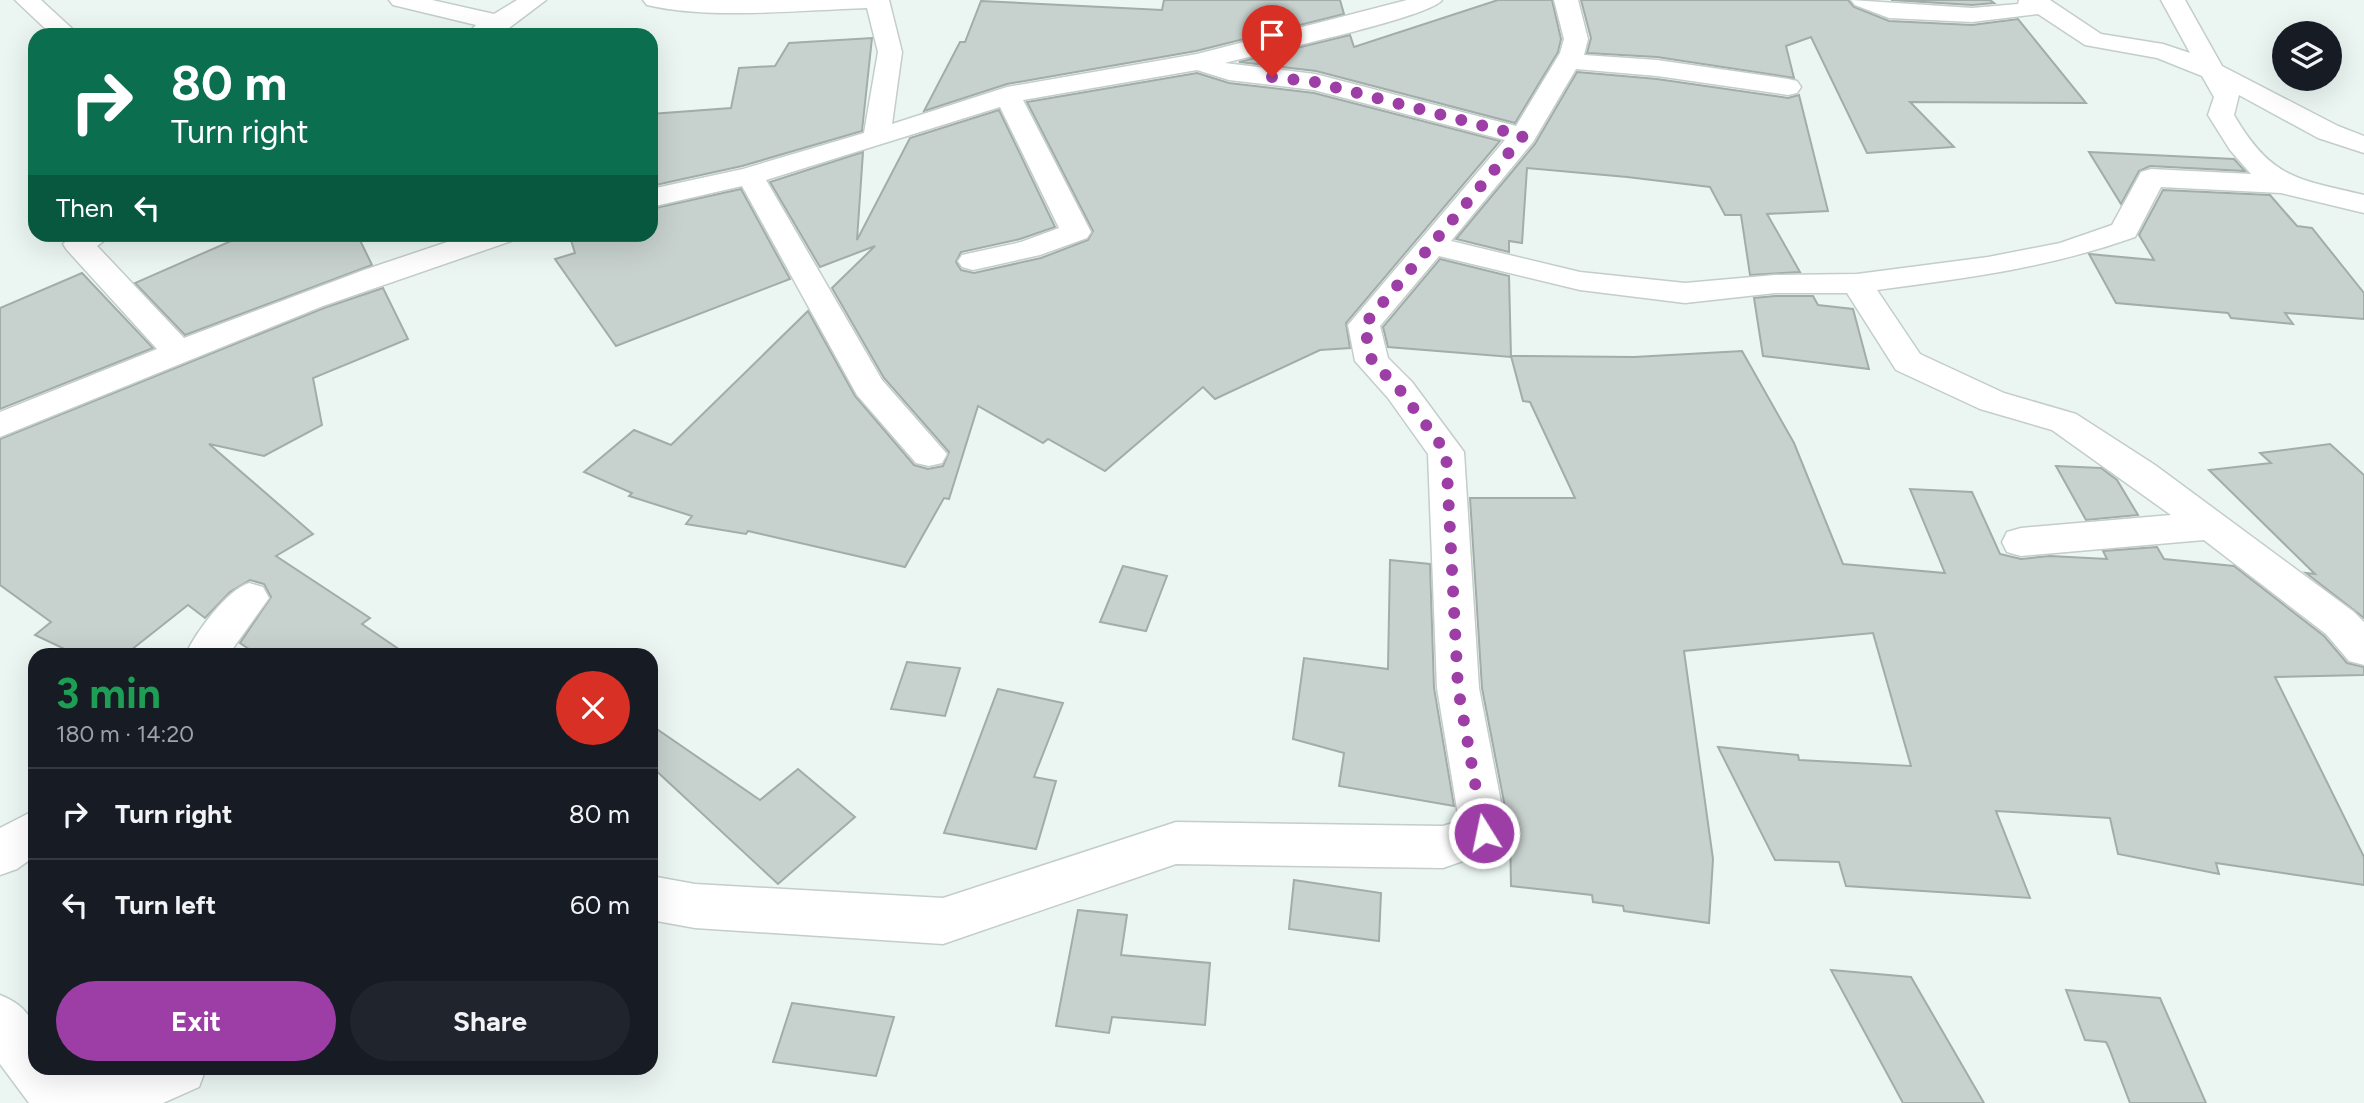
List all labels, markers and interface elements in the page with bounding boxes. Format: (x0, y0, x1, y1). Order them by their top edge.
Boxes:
pin (1242, 5, 1302, 77)
icon: arrive (1253, 16, 1291, 54)
map controls (2272, 21, 2342, 91)
button: layers (2272, 21, 2342, 91)
text: 80 m (171, 53, 287, 112)
icon: right (56, 56, 147, 147)
text: Turn right (171, 113, 309, 151)
icon: left (128, 189, 166, 227)
text: Then (56, 192, 114, 224)
text: 3 min (56, 668, 161, 719)
button: close (556, 671, 630, 745)
text: 180 m · 14:20 (56, 720, 194, 748)
icon: right (56, 795, 94, 833)
position arrow (1447, 796, 1521, 870)
text: Turn right (115, 798, 232, 830)
text: 80 m (569, 798, 630, 830)
icon: left (56, 886, 94, 924)
text: Turn left (115, 889, 216, 921)
text: 60 m (570, 889, 630, 921)
button: Exit (56, 981, 336, 1061)
button: Share (350, 981, 630, 1061)

